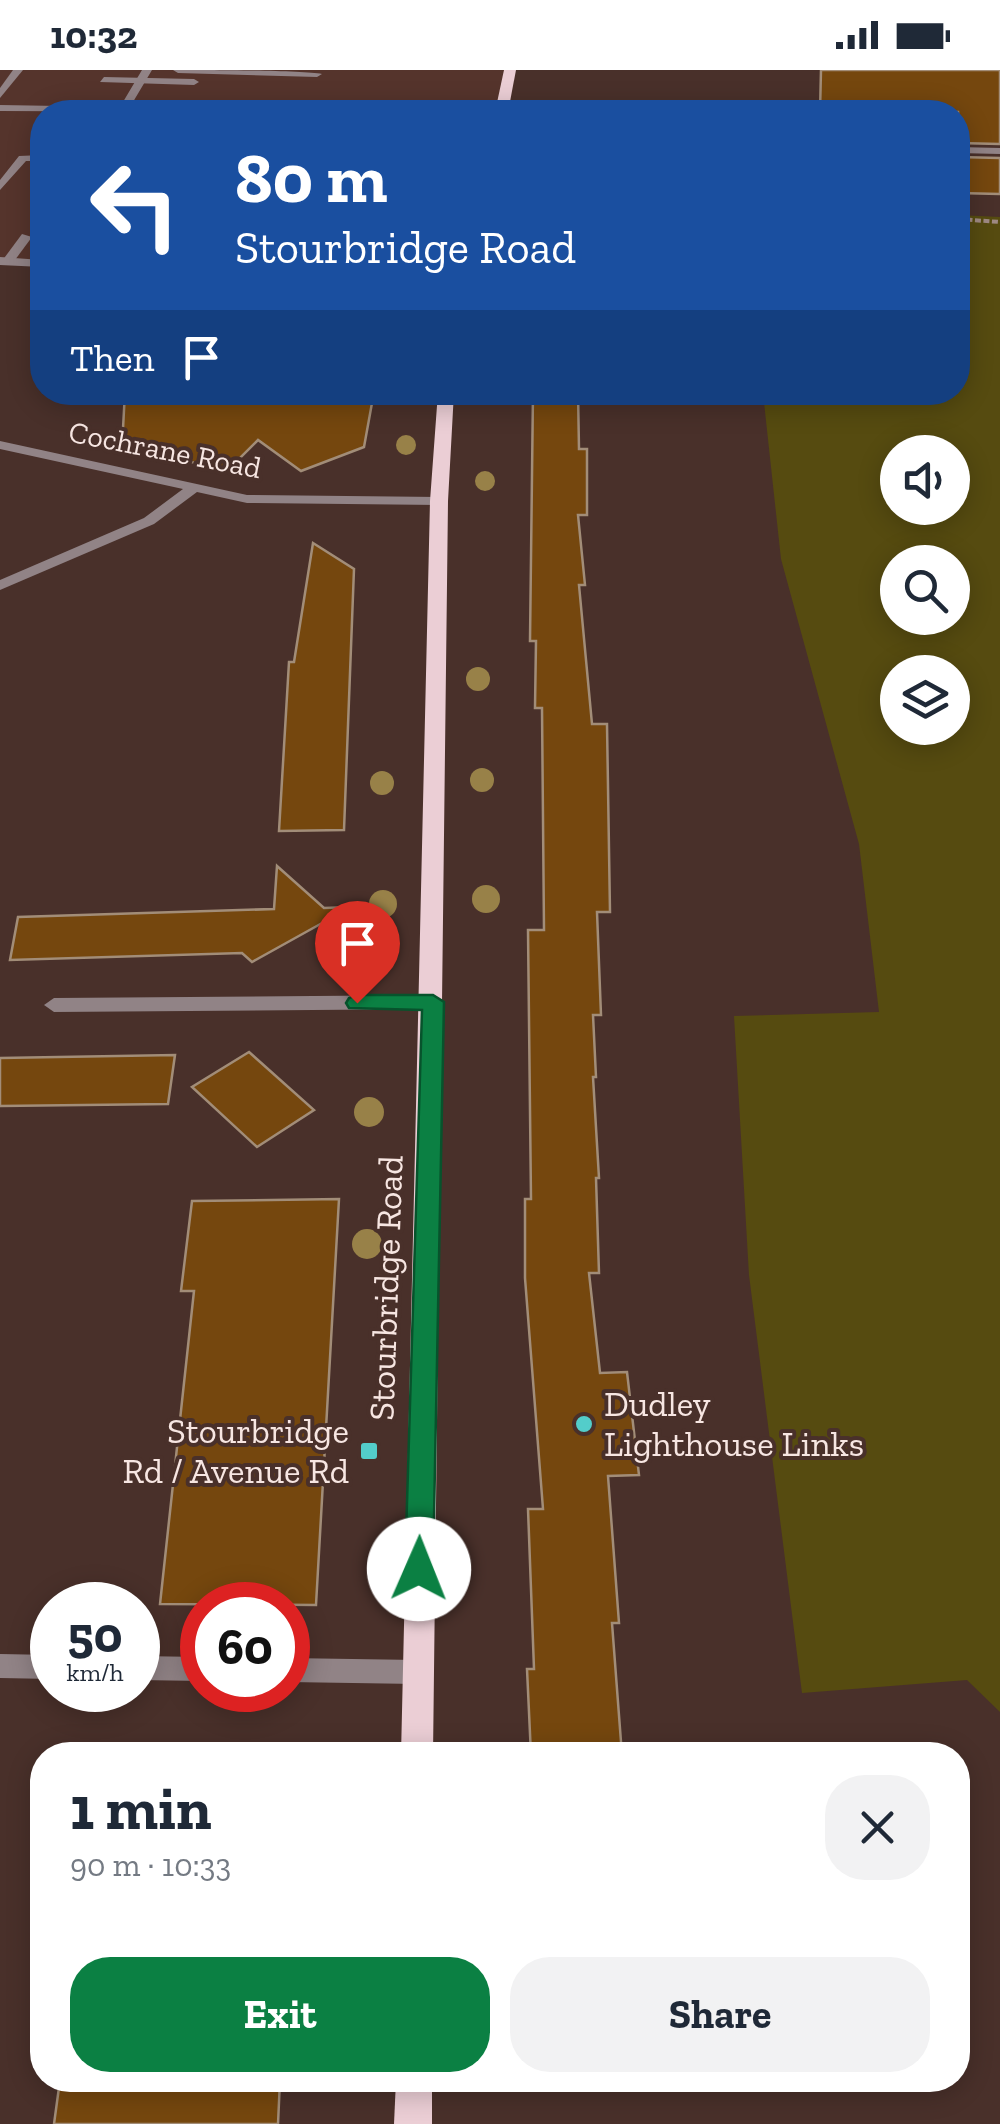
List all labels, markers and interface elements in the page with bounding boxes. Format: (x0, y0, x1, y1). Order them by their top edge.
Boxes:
text: 10:32 (50, 12, 137, 58)
text: 80 m (235, 136, 387, 220)
icon: left (70, 140, 200, 270)
text: Stourbridge Road (235, 221, 576, 275)
icon: arrive (174, 330, 229, 385)
text: Then (70, 335, 154, 381)
street label: Cochrane Road (66, 414, 265, 486)
map controls (880, 435, 970, 745)
button: sound (880, 435, 970, 525)
button: search (880, 545, 970, 635)
button: layers (880, 655, 970, 745)
pin (315, 901, 400, 1004)
icon: arrive (330, 916, 385, 971)
street label: Stourbridge Road (360, 1155, 412, 1421)
place label: Dudley Lighthouse Links (604, 1383, 864, 1465)
place label: Stourbridge Rd / Avenue Rd (122, 1410, 349, 1492)
marker: Dudley Lighthouse Links (573, 1413, 595, 1435)
marker: Stourbridge Rd / Avenue Rd (358, 1440, 380, 1462)
position arrow (367, 1517, 471, 1621)
speed limit sign: 60 (180, 1582, 310, 1712)
text: 50 (68, 1605, 122, 1665)
text: km/h (66, 1657, 124, 1687)
text: 1 min (70, 1772, 212, 1844)
button: close (825, 1775, 930, 1880)
text: 90 m · 10:33 (70, 1846, 231, 1884)
button: Exit (70, 1957, 490, 2072)
button: Share (510, 1957, 930, 2072)

